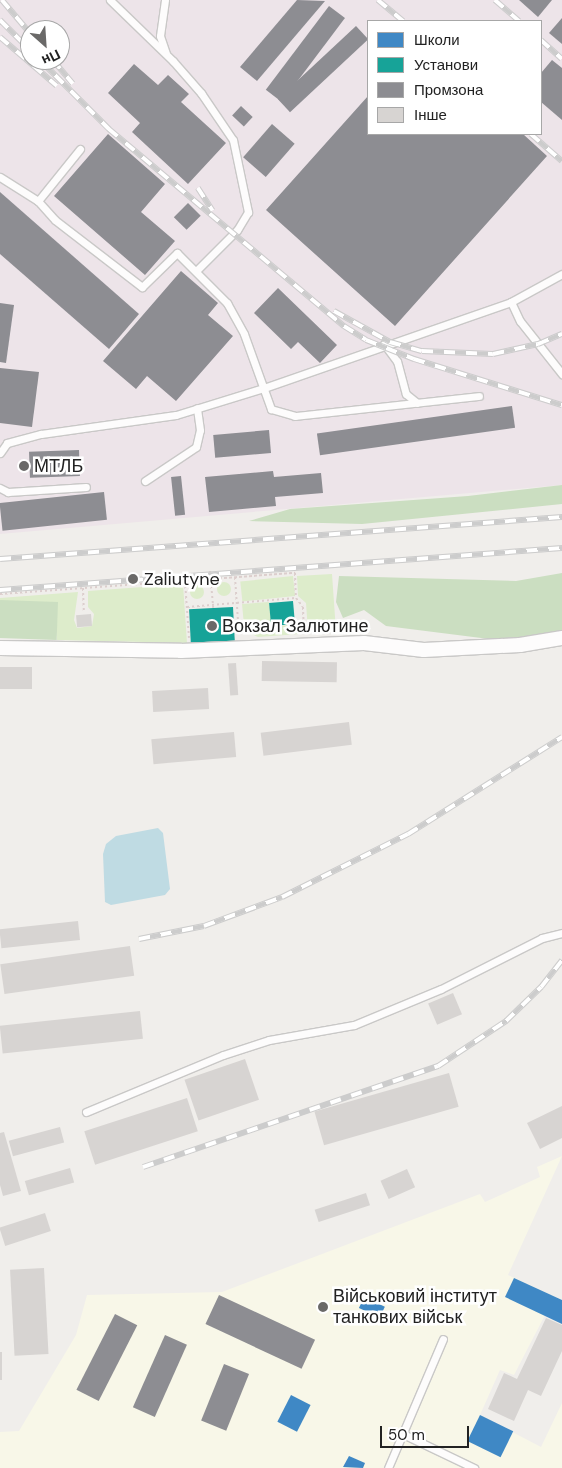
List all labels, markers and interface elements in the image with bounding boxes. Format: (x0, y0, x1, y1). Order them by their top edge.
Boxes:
north arrow (20, 20, 70, 70)
legend (367, 20, 542, 135)
text: Школи (414, 30, 460, 50)
text: Пн (39, 45, 63, 70)
text: Установи (414, 55, 478, 75)
text: Промзона (414, 80, 483, 100)
text: Інше (414, 105, 447, 125)
place label: МТЛБ (34, 455, 83, 477)
marker: МТЛБ (18, 460, 30, 472)
place label: Zaliutyne (144, 568, 220, 590)
marker: Zaliutyne (126, 572, 140, 586)
place label: Вокзал Залютине (222, 615, 368, 637)
marker: Вокзал Залютине (206, 620, 218, 632)
place label: Військовий інститут танкових військ (333, 1286, 497, 1328)
marker: Військовий інститут танкових військ (317, 1301, 329, 1313)
scale bar (382, 1416, 471, 1448)
text: 50 m (388, 1425, 425, 1445)

